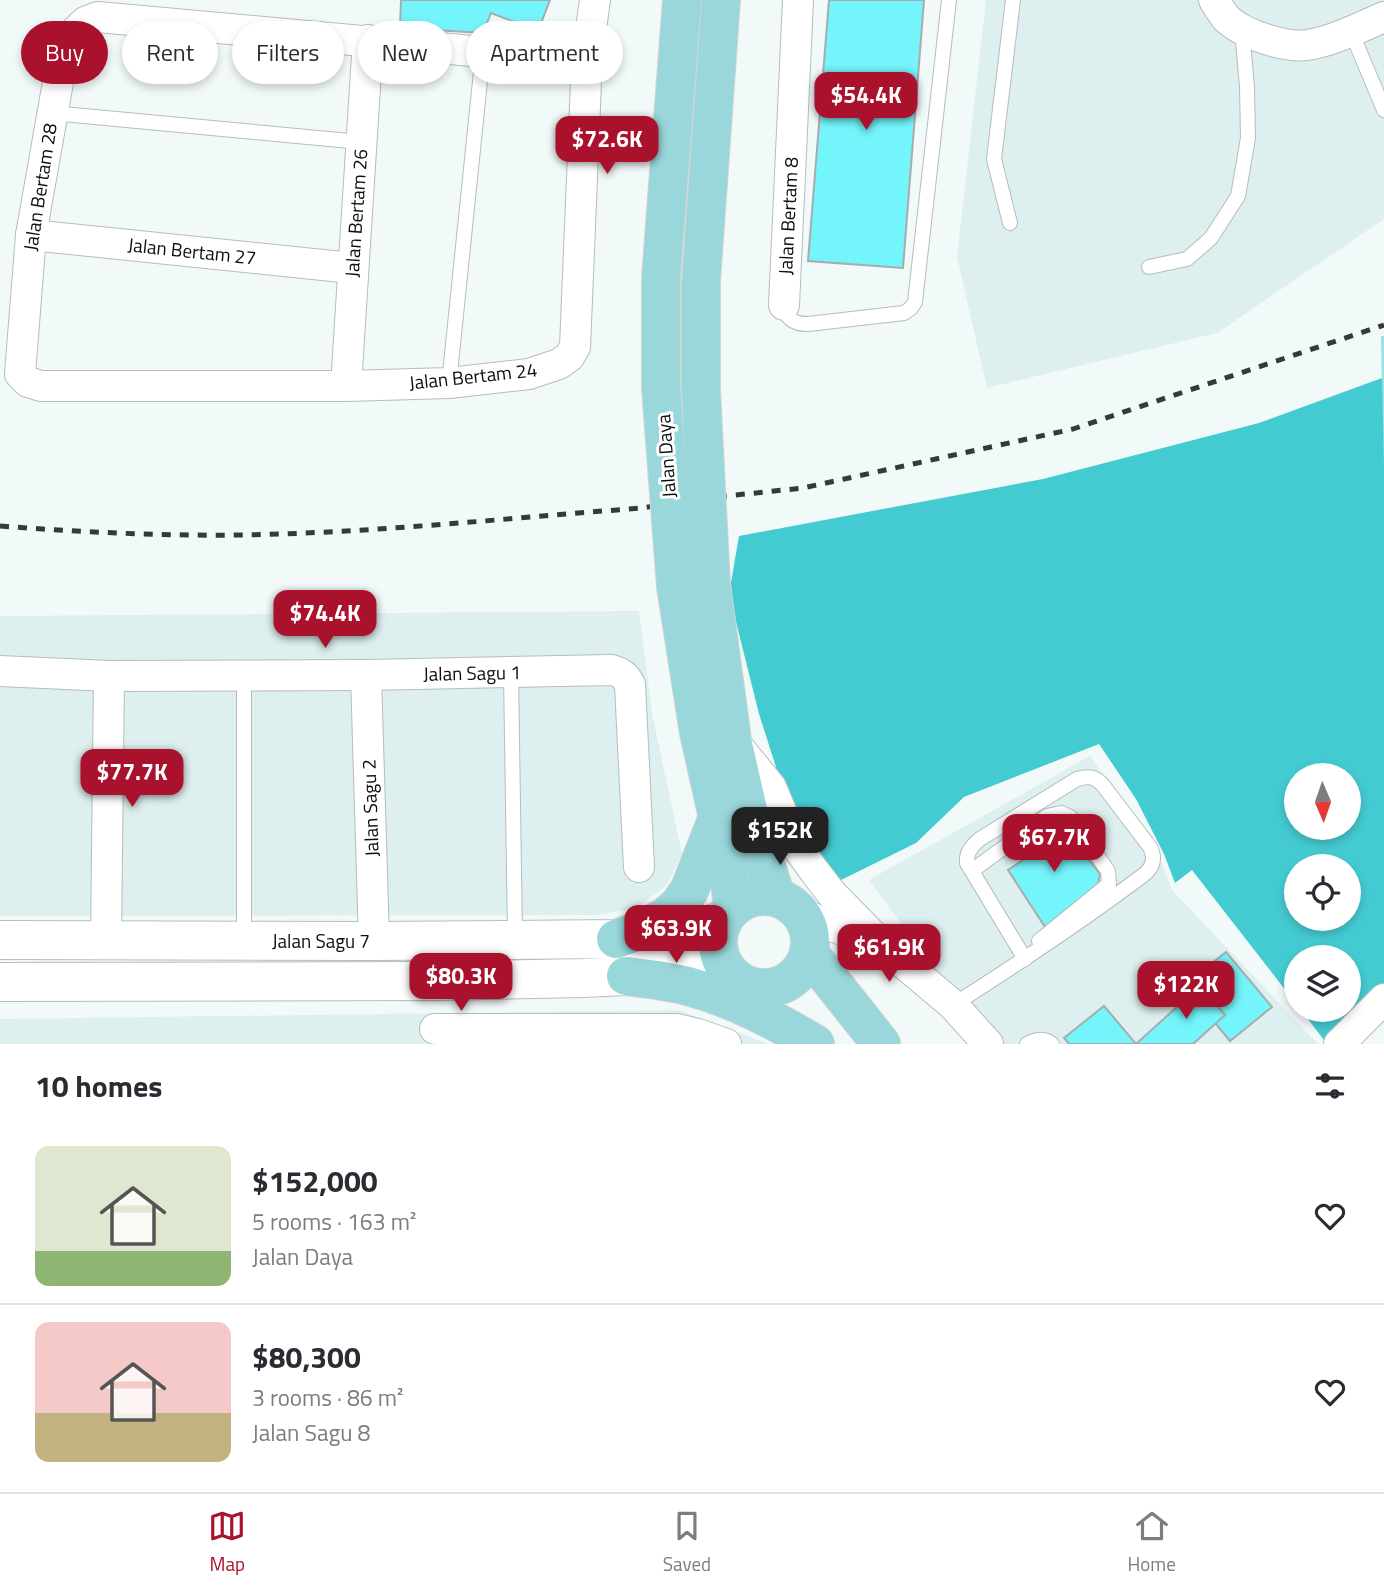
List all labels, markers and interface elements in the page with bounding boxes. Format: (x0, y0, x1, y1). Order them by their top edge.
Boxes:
chip: Buy (21, 21, 108, 84)
chip: Rent (122, 21, 218, 84)
chip: Filters (232, 21, 344, 84)
chip: New (358, 21, 452, 84)
chip: Apartment (466, 21, 623, 84)
pin: $54.4K (809, 72, 923, 132)
text: $54.4K (830, 77, 902, 112)
pin: $72.6K (550, 116, 664, 176)
street label: Jalan Bertam 28 (15, 121, 64, 253)
text: $72.6K (571, 121, 643, 156)
street label: Jalan Bertam 26 (337, 148, 374, 278)
street label: Jalan Bertam 8 (770, 156, 805, 276)
street label: Jalan Bertam 27 (127, 229, 258, 272)
street label: Jalan Bertam 24 (407, 354, 538, 397)
street label: Jalan Daya (648, 413, 683, 499)
pin: $74.4K (268, 590, 382, 650)
text: $74.4K (289, 595, 361, 630)
street label: Jalan Sagu 1 (423, 657, 521, 688)
pin: $77.7K (75, 750, 189, 809)
text: $77.7K (96, 754, 168, 789)
street label: Jalan Sagu 2 (353, 759, 386, 857)
north arrow (1284, 763, 1362, 840)
map controls (1284, 763, 1361, 1022)
pin: $152K (731, 808, 829, 867)
text: $152K (747, 812, 813, 847)
pin: $67.7K (997, 814, 1111, 874)
text: $67.7K (1018, 819, 1090, 854)
button: locate (1284, 854, 1361, 931)
pin: $63.9K (619, 906, 733, 965)
text: $63.9K (640, 910, 712, 945)
pin: $61.9K (832, 925, 946, 984)
street label: Jalan Sagu 7 (272, 926, 370, 955)
text: $61.9K (853, 929, 925, 964)
button: layers (1284, 945, 1361, 1022)
pin: $80.3K (404, 954, 518, 1013)
text: $80.3K (425, 958, 497, 993)
pin: $122K (1137, 962, 1235, 1021)
text: $122K (1153, 966, 1219, 1001)
text: 10 homes (35, 1063, 162, 1109)
icon: filters (1311, 1067, 1349, 1105)
text: $152,000 (252, 1158, 378, 1204)
icon: home (91, 1174, 175, 1258)
icon: heart (1311, 1197, 1349, 1235)
text: 5 rooms · 163 m² (252, 1204, 416, 1239)
text: Jalan Daya (252, 1239, 353, 1274)
text: $80,300 (252, 1334, 361, 1380)
icon: home (91, 1350, 175, 1434)
icon: heart (1311, 1373, 1349, 1411)
text: 3 rooms · 86 m² (252, 1380, 403, 1415)
text: Jalan Sagu 8 (252, 1415, 370, 1450)
tab: Map (208, 1507, 246, 1578)
tab: Saved (663, 1507, 711, 1578)
tab: Home (1128, 1507, 1176, 1578)

